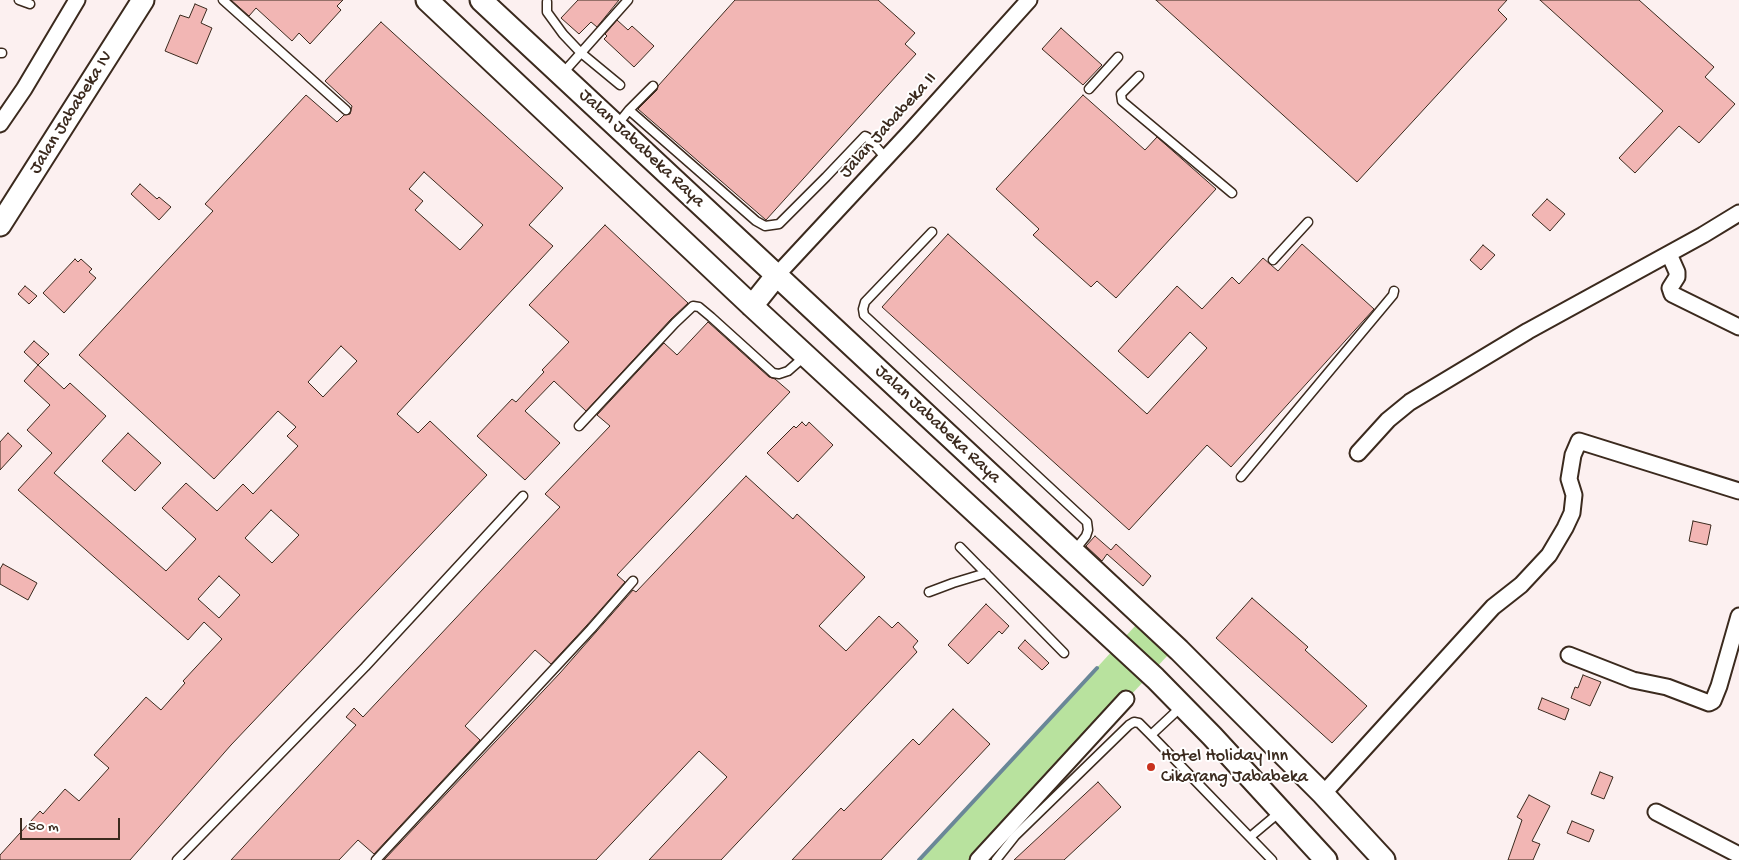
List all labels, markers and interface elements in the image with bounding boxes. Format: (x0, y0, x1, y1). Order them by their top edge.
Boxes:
street label: Jalan Jababeka IV (26, 48, 118, 178)
street label: Jalan Jababeka II (836, 69, 942, 183)
street label: Jalan Jababeka Raya (573, 85, 709, 213)
street label: Jalan Jababeka Raya (869, 361, 1005, 489)
place label: Hotel Holiday Inn Cikarang Jababeka (1161, 746, 1308, 789)
marker: Hotel Holiday Inn Cikarang Jababeka (1145, 761, 1157, 773)
scale bar (22, 808, 122, 840)
text: 50 m (28, 818, 59, 836)

